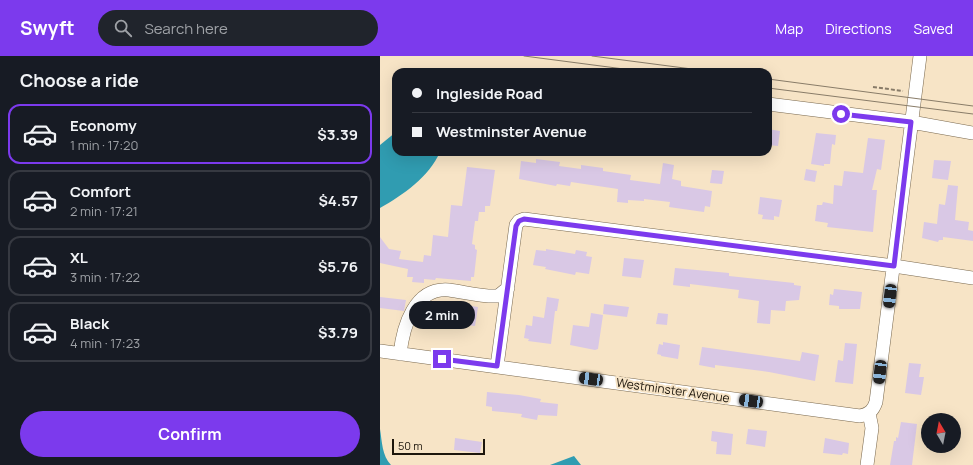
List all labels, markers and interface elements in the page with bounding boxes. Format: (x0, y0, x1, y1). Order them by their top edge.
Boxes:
search box (98, 10, 378, 46)
text: Swyft (20, 15, 74, 41)
icon: search (112, 17, 134, 39)
text: Search here (144, 18, 228, 39)
text: Map (775, 19, 803, 38)
text: Directions (825, 19, 892, 38)
text: Saved (914, 19, 953, 38)
text: Choose a ride (20, 68, 139, 92)
text: Ingleside Road (436, 83, 543, 104)
route start (832, 105, 850, 123)
text: Economy (70, 115, 137, 136)
icon: car (22, 116, 58, 152)
text: Westminster Avenue (436, 121, 587, 142)
text: $3.39 (317, 124, 358, 145)
text: 1 min · 17:20 (70, 136, 138, 154)
text: Comfort (70, 181, 131, 202)
icon: car (22, 182, 58, 218)
text: $4.57 (318, 190, 358, 211)
text: 2 min · 17:21 (70, 202, 138, 220)
text: XL (70, 247, 88, 268)
icon: car (22, 248, 58, 284)
text: $5.76 (318, 256, 358, 277)
text: 3 min · 17:22 (70, 268, 140, 286)
car (883, 283, 897, 309)
callout: 2 min (409, 301, 475, 329)
text: 2 min (425, 306, 459, 324)
text: Black (70, 313, 109, 334)
icon: car (22, 314, 58, 350)
text: $3.79 (318, 322, 358, 343)
text: 4 min · 17:23 (70, 334, 140, 352)
route end (433, 350, 451, 368)
car (873, 359, 887, 385)
car (578, 371, 604, 387)
street label: Westminster Avenue (615, 374, 731, 406)
car (738, 393, 764, 409)
button: Confirm (20, 411, 360, 457)
north arrow (921, 413, 961, 453)
map controls (921, 413, 961, 453)
scale bar (392, 437, 485, 456)
text: 50 m (398, 438, 423, 453)

